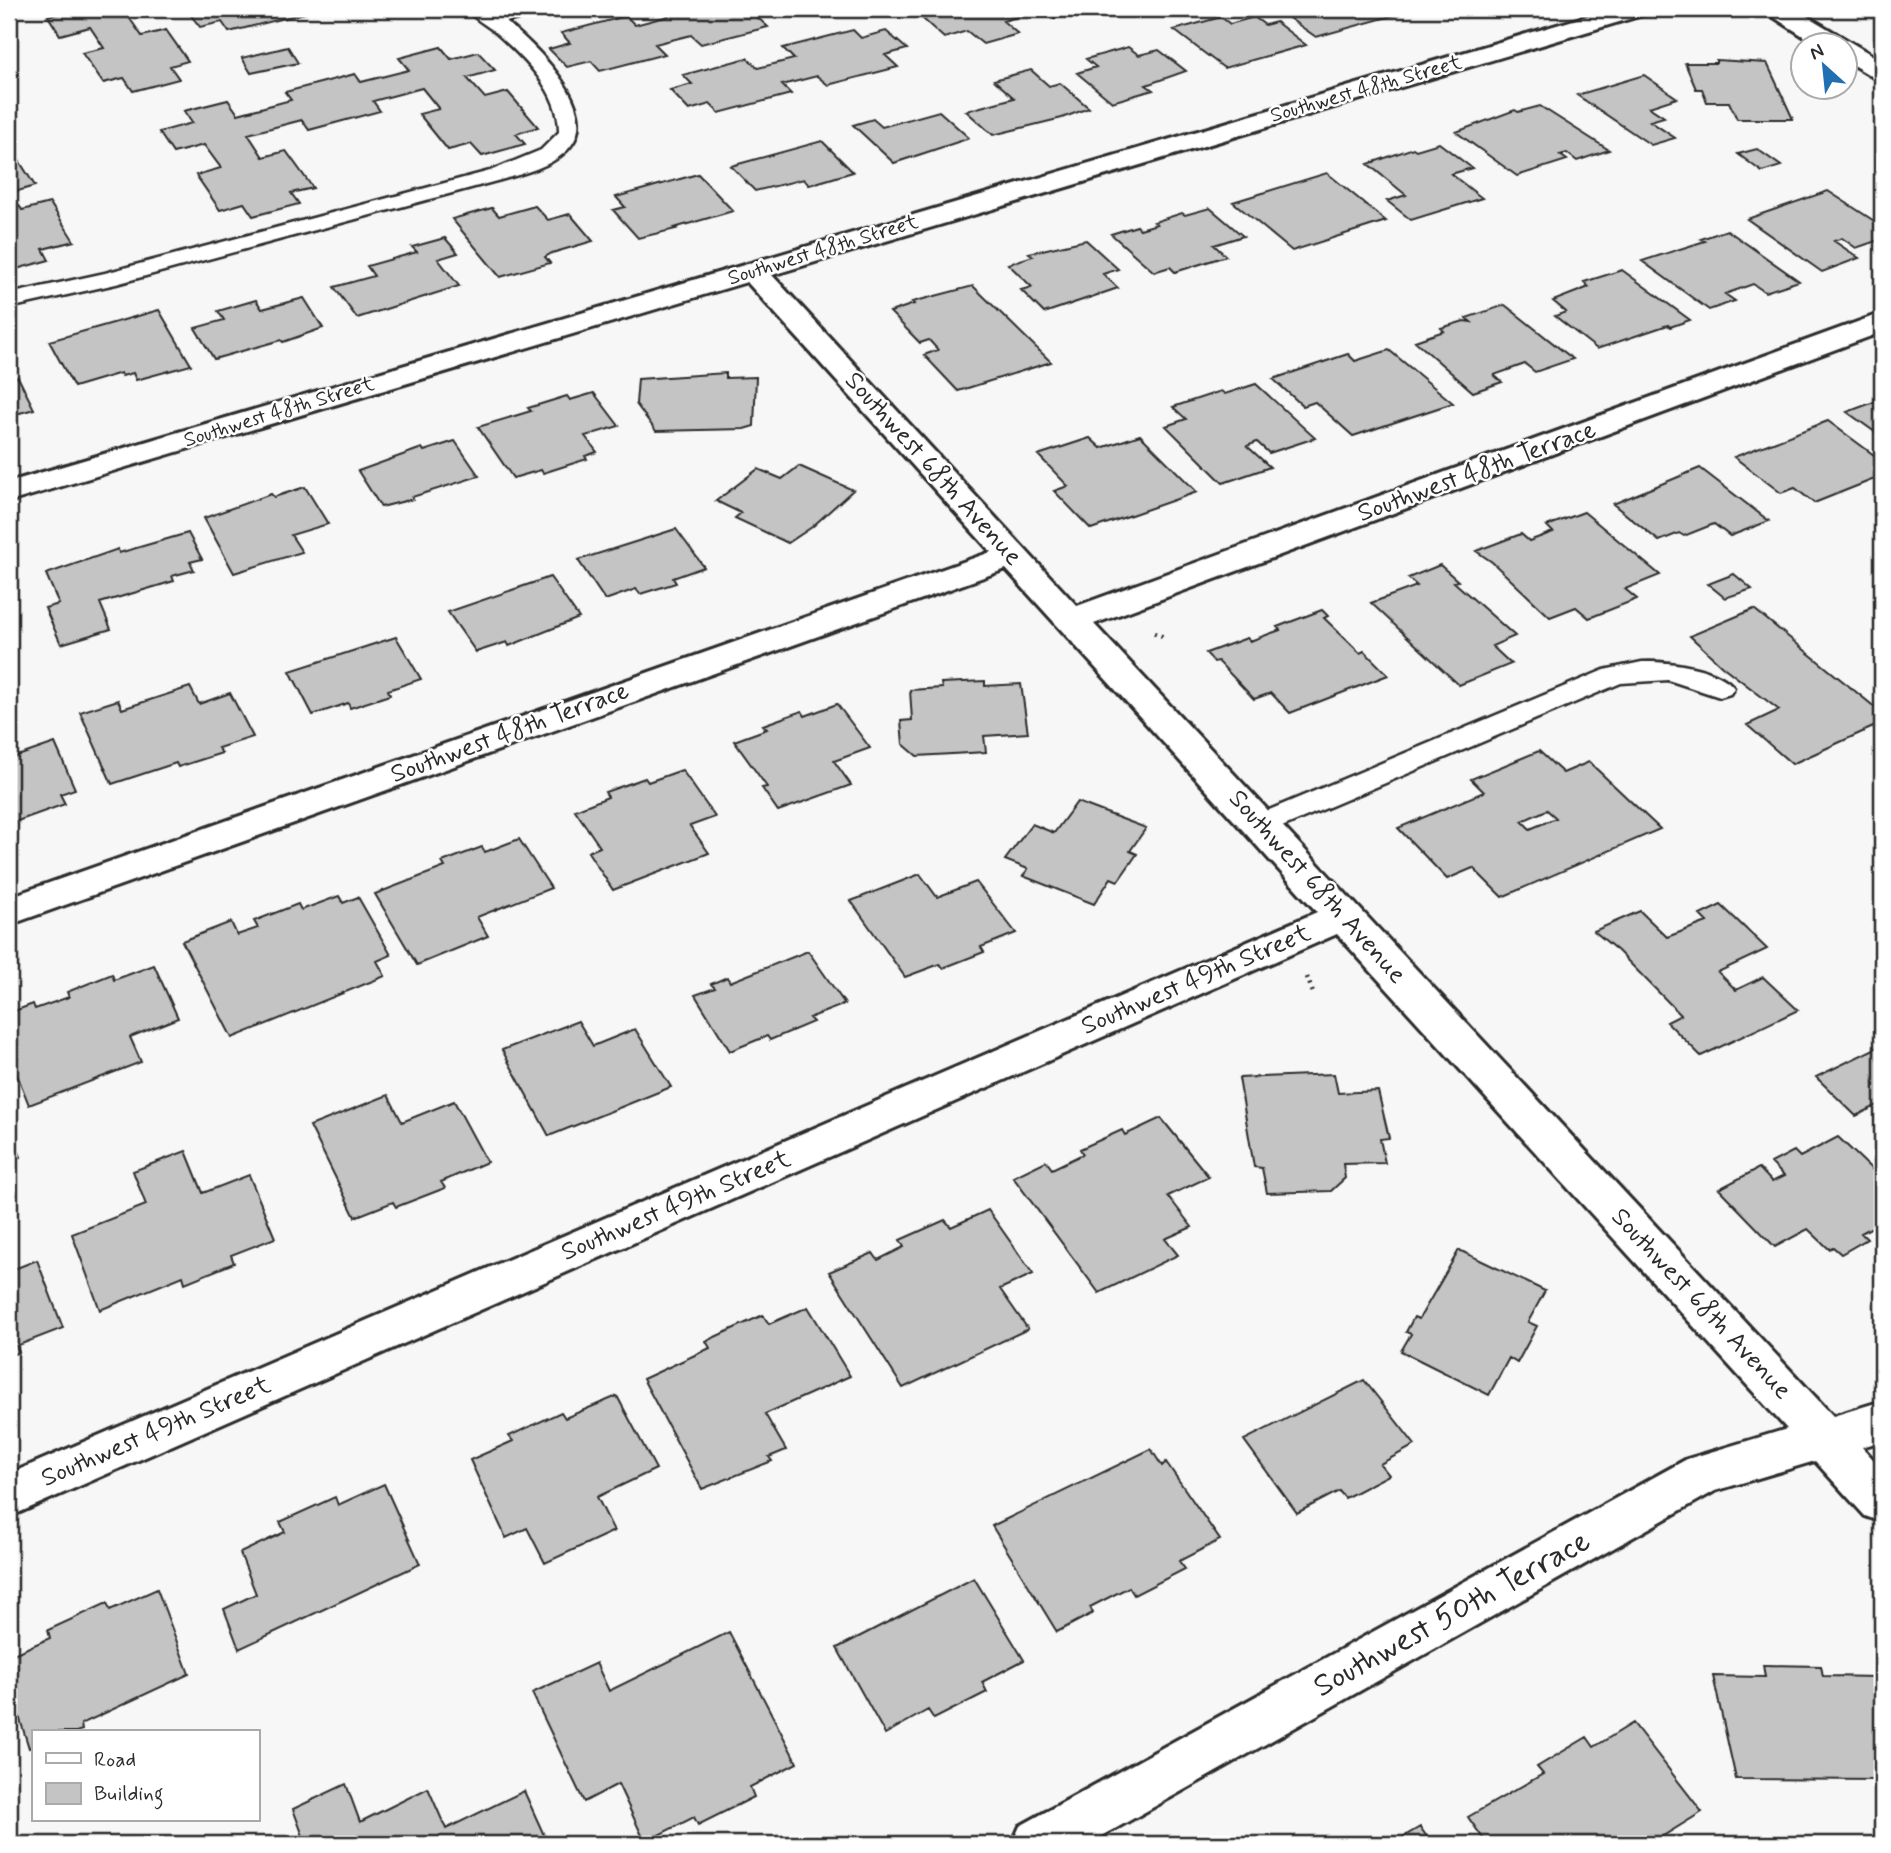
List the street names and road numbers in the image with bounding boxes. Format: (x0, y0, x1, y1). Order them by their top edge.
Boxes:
street label: Southwest 48th Street (1267, 48, 1466, 130)
street label: Southwest 48th Street (724, 207, 922, 292)
street label: Southwest 68th Avenue (837, 365, 1029, 573)
street label: Southwest 48th Street (180, 369, 378, 454)
street label: Southwest 48th Terrace (1353, 413, 1601, 531)
street label: Southwest 48th Terrace (386, 674, 634, 792)
street label: Southwest 68th Avenue (1221, 783, 1413, 991)
street label: Southwest 49th Street (1076, 916, 1316, 1044)
street label: Southwest 49th Street (556, 1142, 796, 1270)
street label: Southwest 68th Avenue (1603, 1201, 1799, 1407)
street label: Southwest 49th Street (36, 1368, 276, 1496)
street label: Southwest 50th Terrace (1306, 1520, 1598, 1708)

